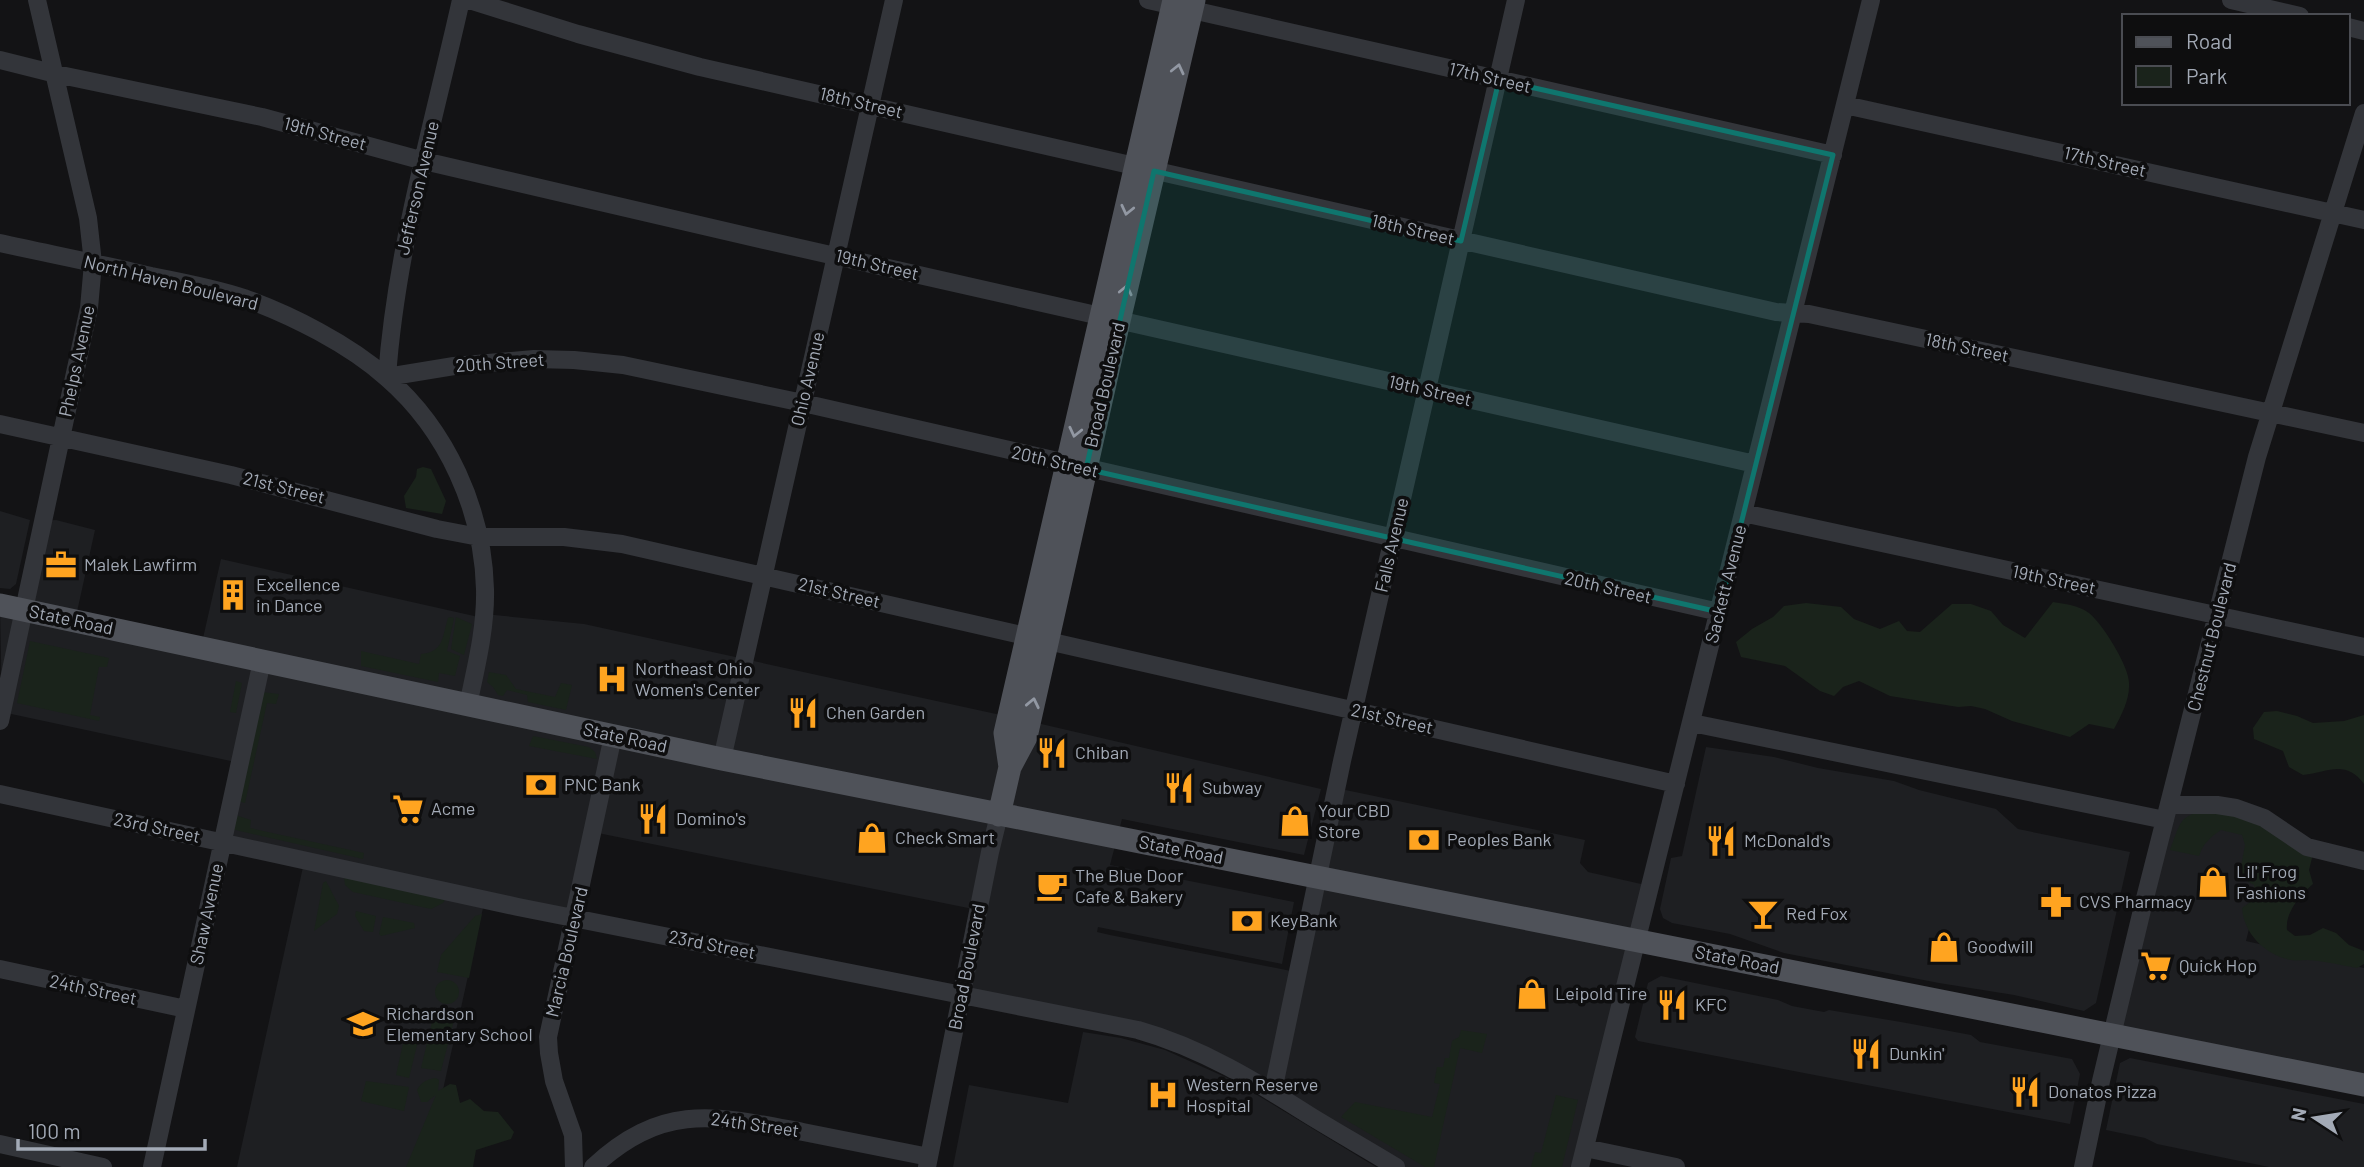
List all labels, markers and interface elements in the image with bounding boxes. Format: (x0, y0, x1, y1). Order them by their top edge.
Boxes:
legend (2122, 14, 2350, 105)
text: Road (2186, 28, 2232, 53)
street label: 17th Street (1447, 57, 1534, 97)
one-way arrow (1170, 63, 1184, 75)
text: Park (2186, 63, 2227, 88)
street label: 18th Street (817, 82, 905, 122)
street label: 19th Street (282, 111, 369, 155)
street label: Jefferson Avenue (391, 119, 443, 257)
street label: 17th Street (2062, 141, 2149, 181)
one-way arrow (1121, 204, 1136, 216)
street label: 18th Street (1369, 209, 1457, 249)
street label: 19th Street (833, 244, 921, 284)
street label: North Haven Boulevard (82, 250, 261, 314)
one-way arrow (1118, 284, 1132, 296)
street label: Phelps Avenue (53, 303, 99, 419)
street label: Broad Boulevard (1079, 320, 1129, 450)
street label: 18th Street (1924, 327, 2011, 367)
street label: Ohio Avenue (785, 329, 829, 428)
street label: 20th Street (455, 348, 545, 376)
street label: 19th Street (1386, 370, 1474, 410)
one-way arrow (1069, 425, 1084, 437)
street label: 20th Street (1009, 440, 1101, 482)
street label: 21st Street (241, 466, 327, 508)
street label: Falls Avenue (1369, 495, 1413, 594)
street label: Sackett Avenue (1700, 522, 1750, 645)
office icon: Malek Lawfirm (44, 548, 78, 582)
place label: Malek Lawfirm (84, 553, 197, 575)
street label: 19th Street (2011, 559, 2098, 599)
street label: Chestnut Boulevard (2182, 560, 2240, 714)
street label: 20th Street (1562, 566, 1654, 608)
street label: 21st Street (796, 572, 882, 612)
place label: Excellence in Dance (256, 573, 340, 616)
building icon: Excellence in Dance (216, 578, 250, 612)
street label: State Road (27, 599, 115, 639)
place label: Northeast Ohio Women's Center (635, 657, 760, 700)
hospital icon: Northeast Ohio Women's Center (595, 662, 629, 696)
restaurant icon: Chen Garden (786, 696, 820, 730)
one-way arrow (1024, 697, 1039, 709)
street label: 21st Street (1349, 698, 1435, 738)
place label: Chen Garden (826, 701, 925, 723)
street label: State Road (581, 717, 669, 757)
restaurant icon: Chiban (1035, 736, 1069, 770)
place label: Chiban (1075, 741, 1129, 763)
bank icon: PNC Bank (524, 768, 558, 802)
restaurant icon: Subway (1162, 771, 1196, 805)
place label: PNC Bank (564, 773, 640, 795)
place label: Subway (1202, 776, 1262, 798)
supermarket icon: Acme (391, 792, 425, 826)
place label: Acme (431, 797, 475, 819)
place label: Your CBD Store (1318, 799, 1390, 842)
restaurant icon: Domino's (636, 802, 670, 836)
shop icon: Your CBD Store (1278, 804, 1312, 838)
street label: 23rd Street (112, 807, 202, 847)
place label: Domino's (676, 807, 746, 829)
shop icon: Check Smart (855, 821, 889, 855)
bank icon: Peoples Bank (1407, 823, 1441, 857)
restaurant icon: McDonald's (1704, 824, 1738, 858)
place label: Check Smart (895, 826, 995, 848)
place label: Peoples Bank (1447, 828, 1552, 850)
place label: McDonald's (1744, 829, 1831, 851)
street label: State Road (1137, 830, 1225, 868)
place label: Lil' Frog Fashions (2236, 860, 2306, 903)
street label: Shaw Avenue (185, 861, 227, 966)
place label: The Blue Door Cafe & Bakery (1075, 864, 1184, 907)
shop icon: Lil' Frog Fashions (2196, 865, 2230, 899)
cafe icon: The Blue Door Cafe & Bakery (1035, 869, 1069, 903)
street label: Marcia Boulevard (540, 884, 592, 1019)
pharmacy icon: CVS Pharmacy (2039, 885, 2073, 919)
place label: CVS Pharmacy (2079, 890, 2192, 912)
bar icon: Red Fox (1746, 897, 1780, 931)
street label: Broad Boulevard (943, 902, 989, 1032)
place label: Red Fox (1786, 902, 1848, 924)
bank icon: KeyBank (1230, 904, 1264, 938)
place label: KeyBank (1270, 909, 1337, 931)
street label: 23rd Street (667, 925, 757, 963)
shop icon: Goodwill (1927, 930, 1961, 964)
place label: Goodwill (1967, 935, 2033, 957)
street label: State Road (1693, 940, 1781, 978)
supermarket icon: Quick Hop (2139, 949, 2173, 983)
place label: Quick Hop (2179, 954, 2257, 976)
street label: 24th Street (48, 969, 139, 1009)
shop icon: Leipold Tire (1515, 977, 1549, 1011)
place label: Leipold Tire (1555, 982, 1647, 1004)
restaurant icon: KFC (1655, 988, 1689, 1022)
place label: KFC (1695, 993, 1727, 1015)
place label: Richardson Elementary School (386, 1002, 533, 1045)
school or university icon: Richardson Elementary School (346, 1007, 380, 1041)
restaurant icon: Dunkin' (1849, 1037, 1883, 1071)
place label: Dunkin' (1889, 1042, 1944, 1064)
place label: Western Reserve Hospital (1186, 1073, 1318, 1116)
restaurant icon: Donatos Pizza (2008, 1075, 2042, 1109)
hospital icon: Western Reserve Hospital (1146, 1078, 1180, 1112)
place label: Donatos Pizza (2048, 1080, 2157, 1102)
north arrow (2280, 1083, 2350, 1153)
text: N (2285, 1106, 2310, 1123)
street label: 24th Street (710, 1107, 801, 1141)
scale bar (18, 1108, 205, 1152)
text: 100 m (28, 1118, 81, 1143)

